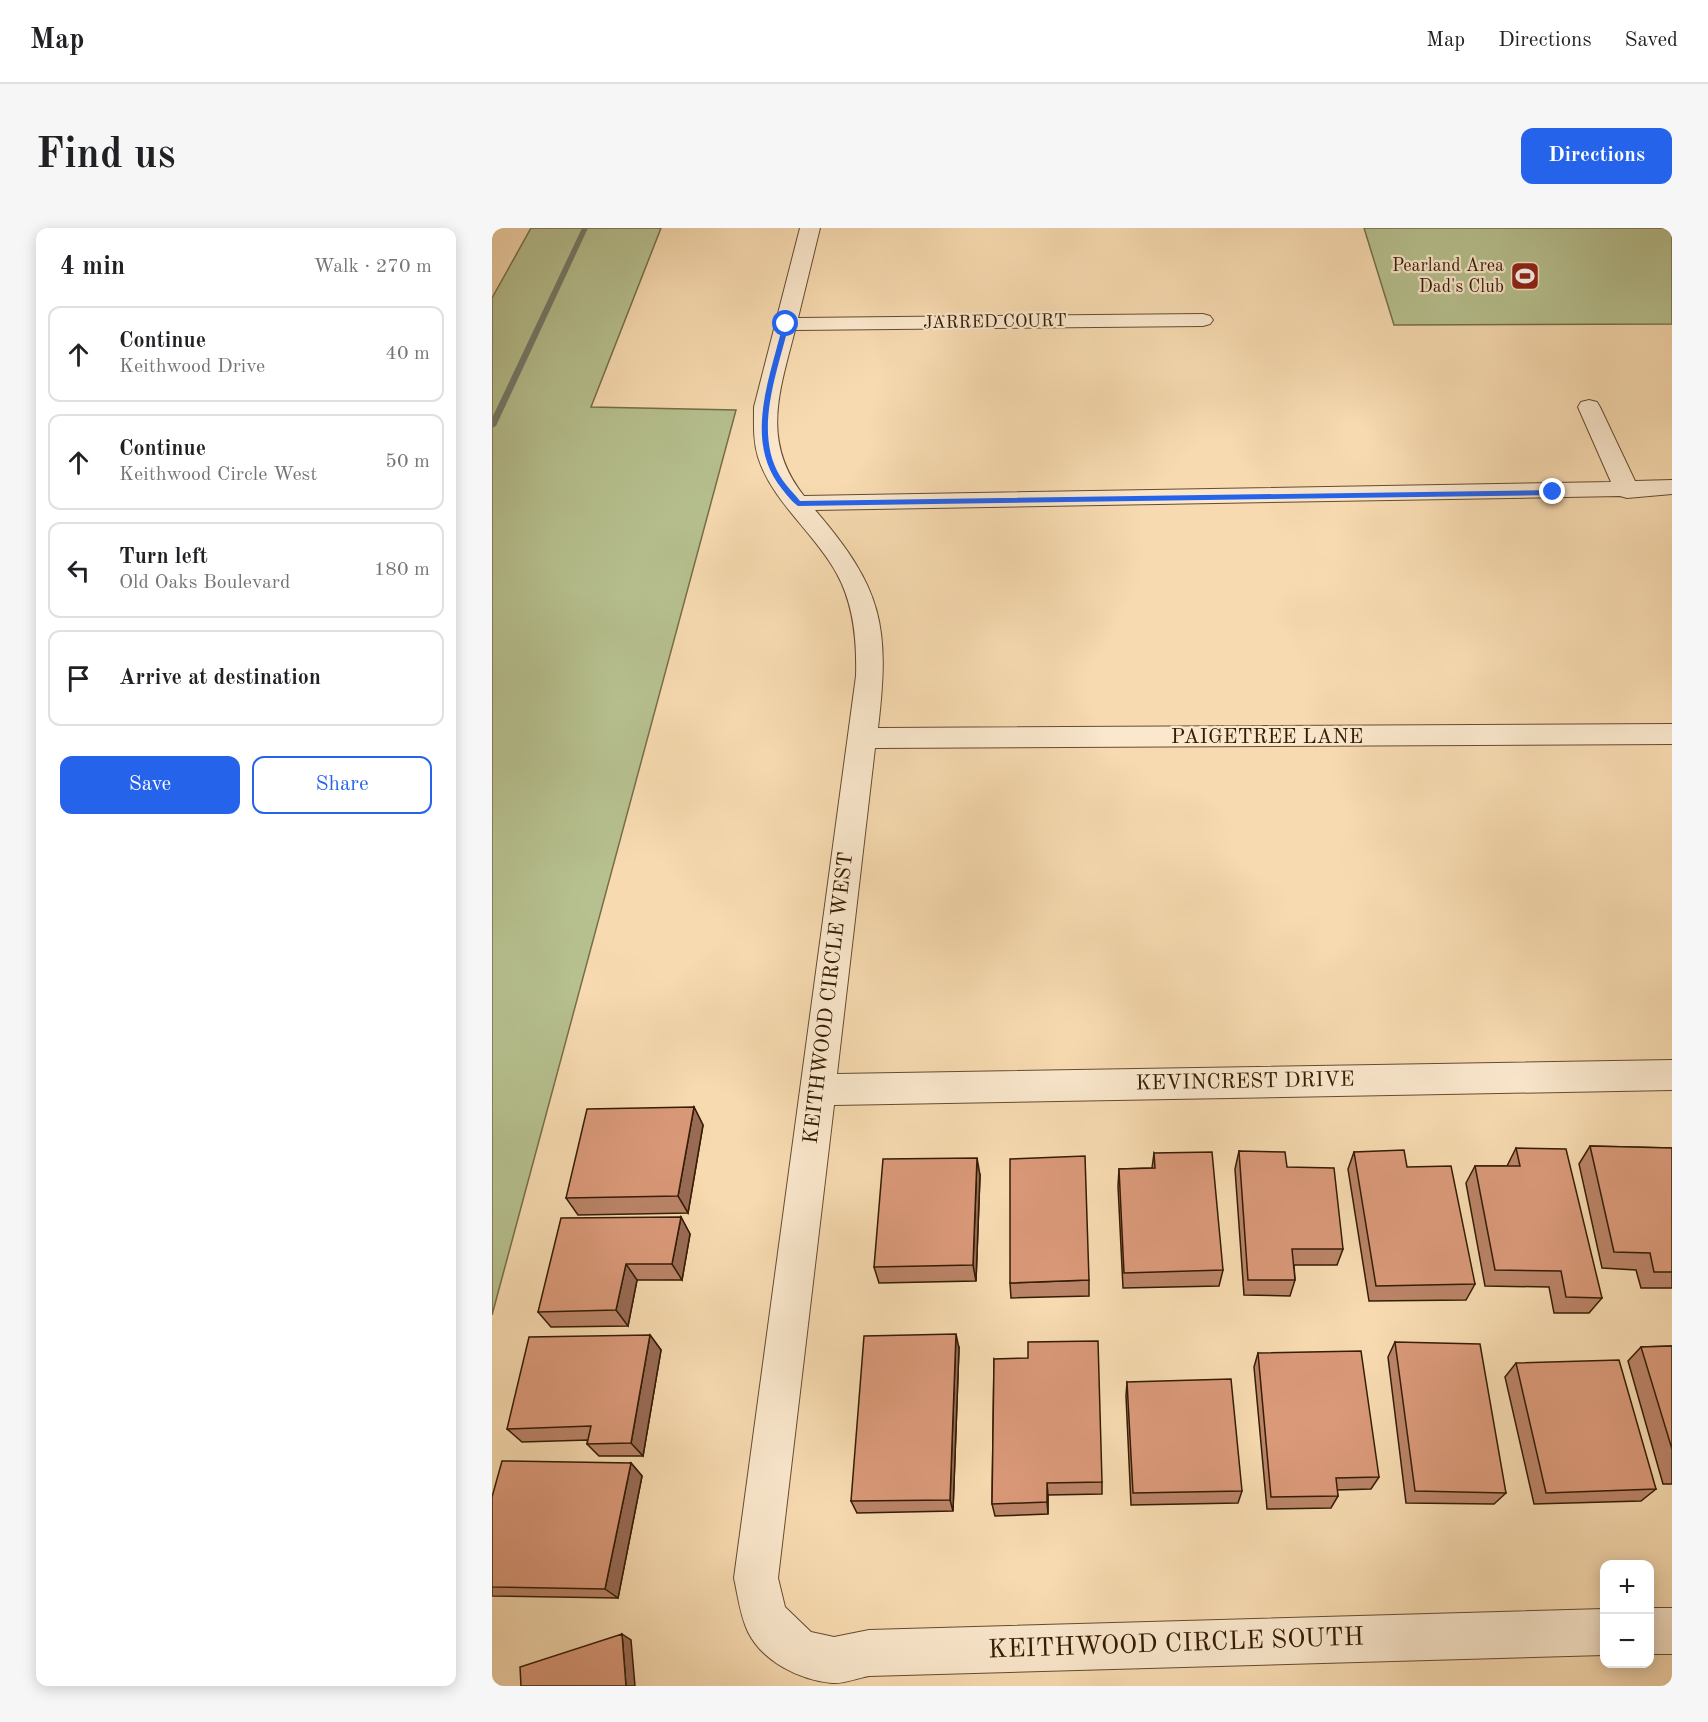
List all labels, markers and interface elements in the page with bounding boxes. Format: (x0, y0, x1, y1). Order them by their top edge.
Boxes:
text: Map (30, 27, 84, 55)
text: Map (1426, 30, 1465, 51)
text: Directions (1498, 30, 1592, 51)
text: Saved (1625, 30, 1678, 51)
button: Directions (1521, 128, 1672, 184)
text: Find us (36, 135, 175, 177)
text: 4 min (60, 254, 125, 280)
text: Walk · 270 m (313, 257, 432, 277)
place label: Pearland Area Dad's Club (1392, 257, 1504, 296)
sports icon: Pearland Area Dad's Club (1509, 260, 1541, 292)
route start (772, 310, 798, 336)
street label: JARRED COURT (923, 312, 1067, 332)
text: Continue (119, 330, 206, 352)
icon: ahead (62, 338, 95, 371)
text: 40 m (385, 344, 430, 364)
text: Keithwood Drive (119, 357, 265, 377)
text: Continue (119, 438, 206, 460)
icon: ahead (62, 446, 95, 479)
text: 50 m (385, 452, 430, 472)
text: Keithwood Circle West (119, 465, 317, 485)
route end (1539, 478, 1565, 504)
text: Turn left (119, 546, 208, 568)
icon: left (62, 554, 95, 587)
text: 180 m (374, 560, 430, 580)
text: Old Oaks Boulevard (119, 573, 290, 593)
icon: arrive (62, 662, 95, 695)
text: Arrive at destination (119, 667, 321, 689)
street label: PAIGETREE LANE (1171, 727, 1363, 748)
button: Save (60, 756, 240, 814)
button: Share (252, 756, 432, 814)
street label: KEITHWOOD CIRCLE WEST (801, 851, 857, 1145)
street label: KEVINCREST DRIVE (1135, 1070, 1355, 1094)
map controls (1600, 1560, 1654, 1668)
button: + (1600, 1560, 1654, 1614)
button: − (1600, 1614, 1654, 1668)
street label: KEITHWOOD CIRCLE SOUTH (988, 1624, 1364, 1664)

